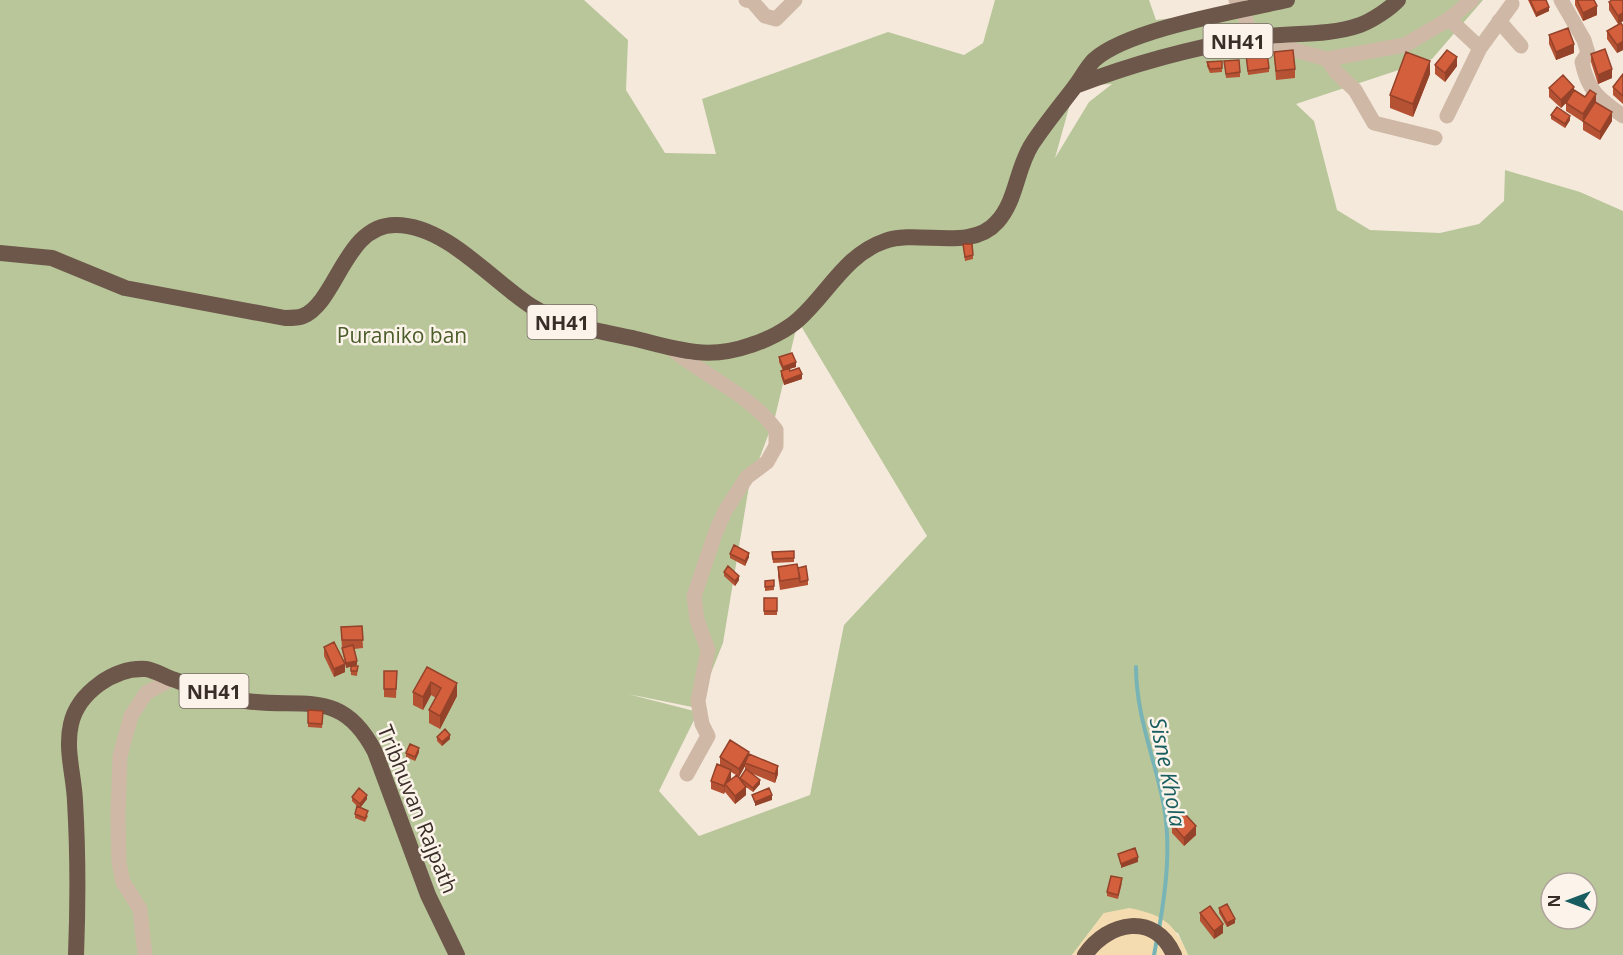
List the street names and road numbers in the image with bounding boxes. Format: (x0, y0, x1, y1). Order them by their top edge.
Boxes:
road number: NH41 (1204, 24, 1272, 58)
road number: NH41 (528, 305, 596, 339)
road number: NH41 (180, 674, 248, 708)
street label: Tribhuvan Rajpath (371, 721, 465, 897)

